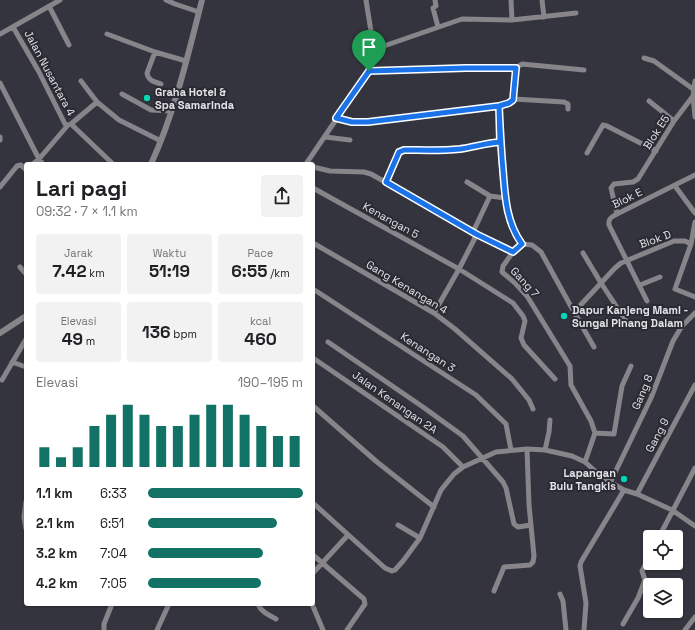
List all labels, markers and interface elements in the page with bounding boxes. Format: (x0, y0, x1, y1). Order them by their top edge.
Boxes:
street label: Jalan Nusantara 4 (21, 28, 79, 118)
pin (352, 30, 386, 71)
icon: arrive (358, 36, 380, 58)
place label: Graha Hotel & Spa Samarinda (155, 85, 235, 112)
marker: Graha Hotel & Spa Samarinda (142, 93, 152, 103)
street label: Blok E5 (640, 112, 673, 152)
text: Lari pagi (36, 174, 127, 202)
button: share (261, 175, 303, 217)
street label: Blok E (610, 185, 644, 211)
street label: Kenangan 5 (360, 199, 422, 241)
text: 09:32 · 7 × 1.1 km (36, 203, 138, 220)
street label: Blok D (637, 227, 673, 251)
text: Jarak (64, 246, 93, 260)
text: Waktu (153, 246, 186, 260)
text: Pace (248, 246, 273, 260)
street label: Gang Kenangan 4 (364, 257, 451, 317)
text: 7.42 (52, 260, 87, 282)
text: 51:19 (149, 260, 190, 282)
text: 6:55 (231, 260, 267, 282)
street label: Gang 7 (508, 264, 542, 300)
text: km (87, 266, 105, 280)
text: /km (267, 266, 290, 280)
place label: Dapur Kanjeng Mami - Sungai Pinang Dalam (572, 303, 688, 330)
marker: Dapur Kanjeng Mami - Sungai Pinang Dalam (559, 311, 569, 321)
text: Elevasi (61, 314, 96, 328)
text: kcal (250, 314, 271, 328)
text: 136 (142, 321, 171, 343)
text: bpm (171, 327, 197, 341)
text: 49 (62, 328, 83, 350)
text: 460 (244, 328, 277, 350)
street label: Kenangan 3 (398, 329, 458, 375)
text: m (83, 334, 95, 348)
street label: Jalan Kenangan 2A (350, 367, 440, 437)
street label: Gang 8 (628, 372, 656, 412)
text: Elevasi (36, 374, 78, 391)
text: 190–195 m (238, 374, 303, 391)
street label: Gang 9 (642, 415, 672, 455)
place label: Lapangan Bulu Tangkis (549, 466, 616, 493)
marker: Lapangan Bulu Tangkis (619, 474, 629, 484)
text: 1.1 km (36, 485, 73, 502)
text: 6:33 (100, 485, 127, 502)
text: 2.1 km (36, 515, 75, 532)
text: 6:51 (100, 515, 124, 532)
map controls (643, 530, 683, 618)
button: locate (643, 530, 683, 570)
text: 3.2 km (36, 545, 77, 562)
text: 7:04 (100, 545, 127, 562)
text: 4.2 km (36, 575, 78, 592)
text: 7:05 (100, 575, 127, 592)
button: layers (643, 578, 683, 618)

